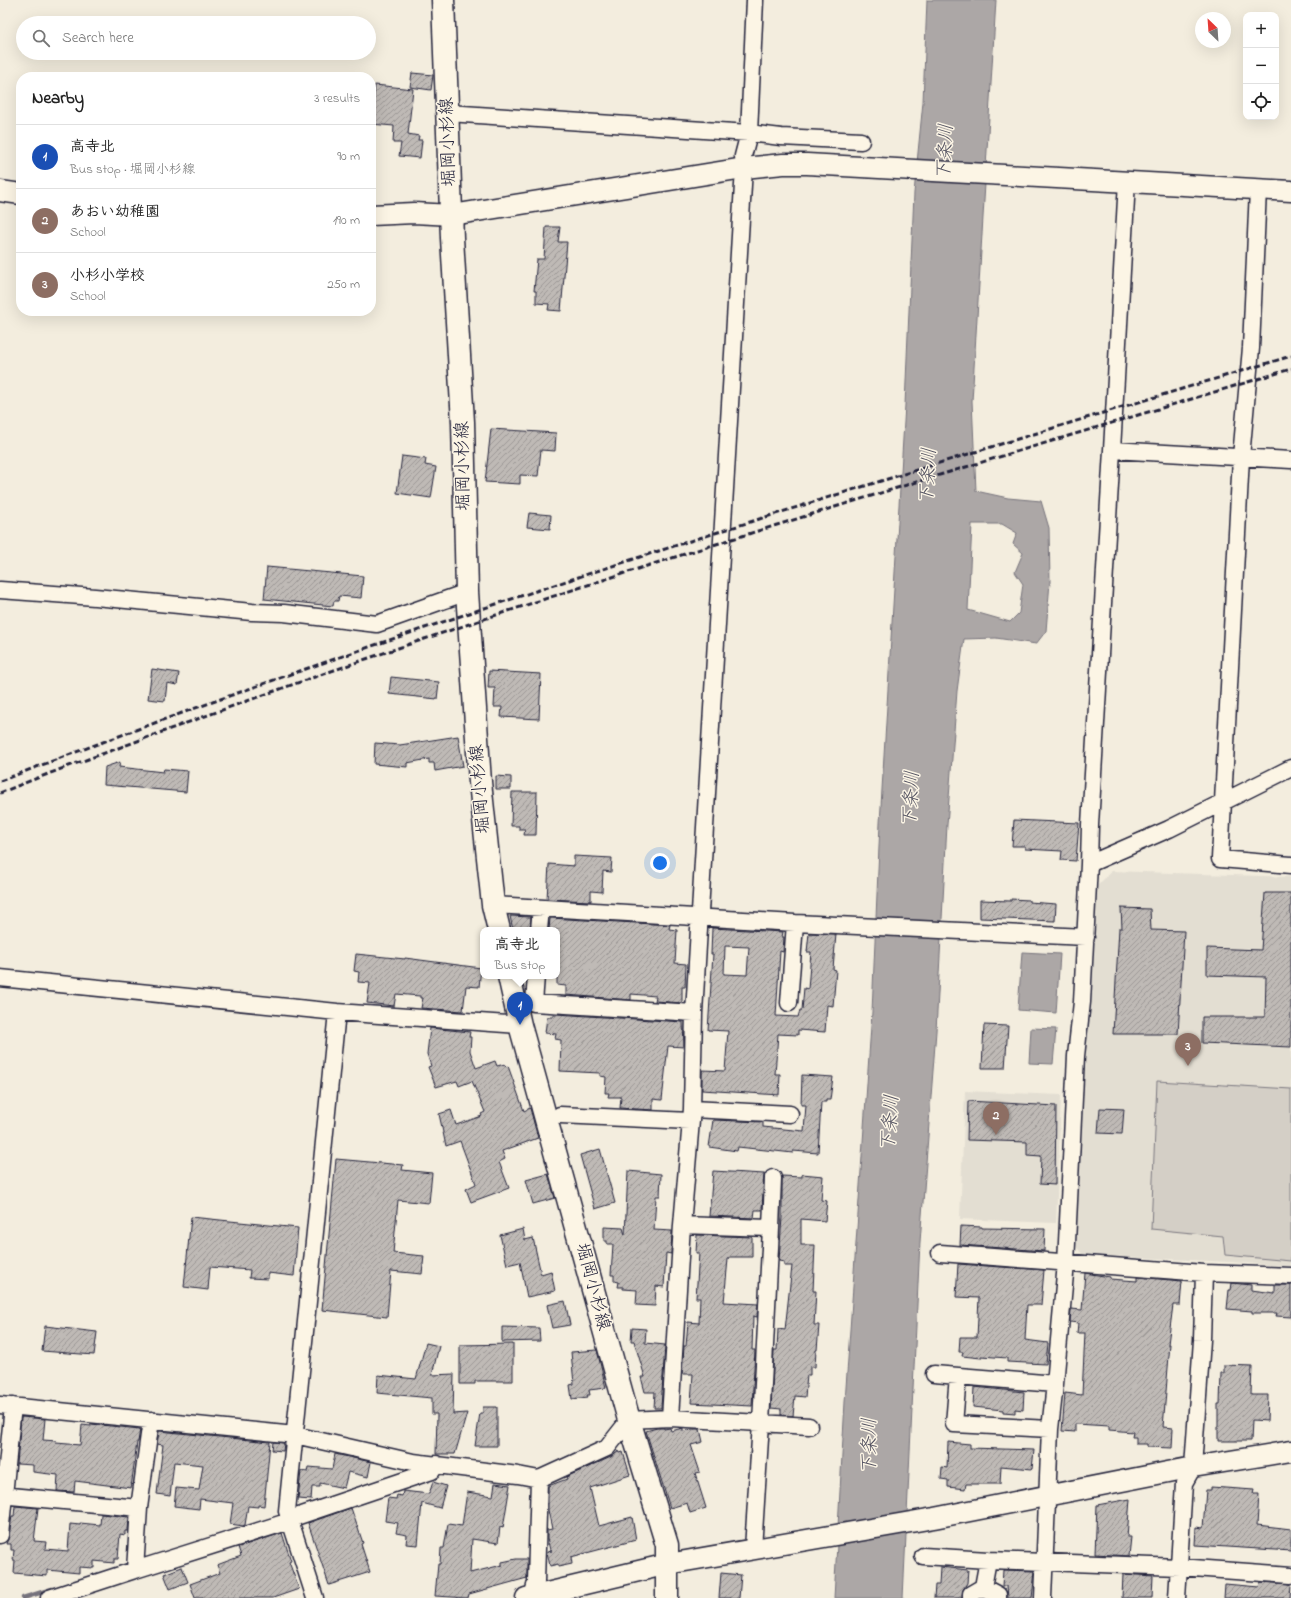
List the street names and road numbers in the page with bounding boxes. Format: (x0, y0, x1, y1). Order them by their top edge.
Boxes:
street label: 堀岡小杉線 (434, 97, 464, 187)
street label: 堀岡小杉線 (450, 421, 478, 511)
street label: 堀岡小杉線 (464, 743, 498, 835)
street label: 堀岡小杉線 (568, 1240, 616, 1334)

